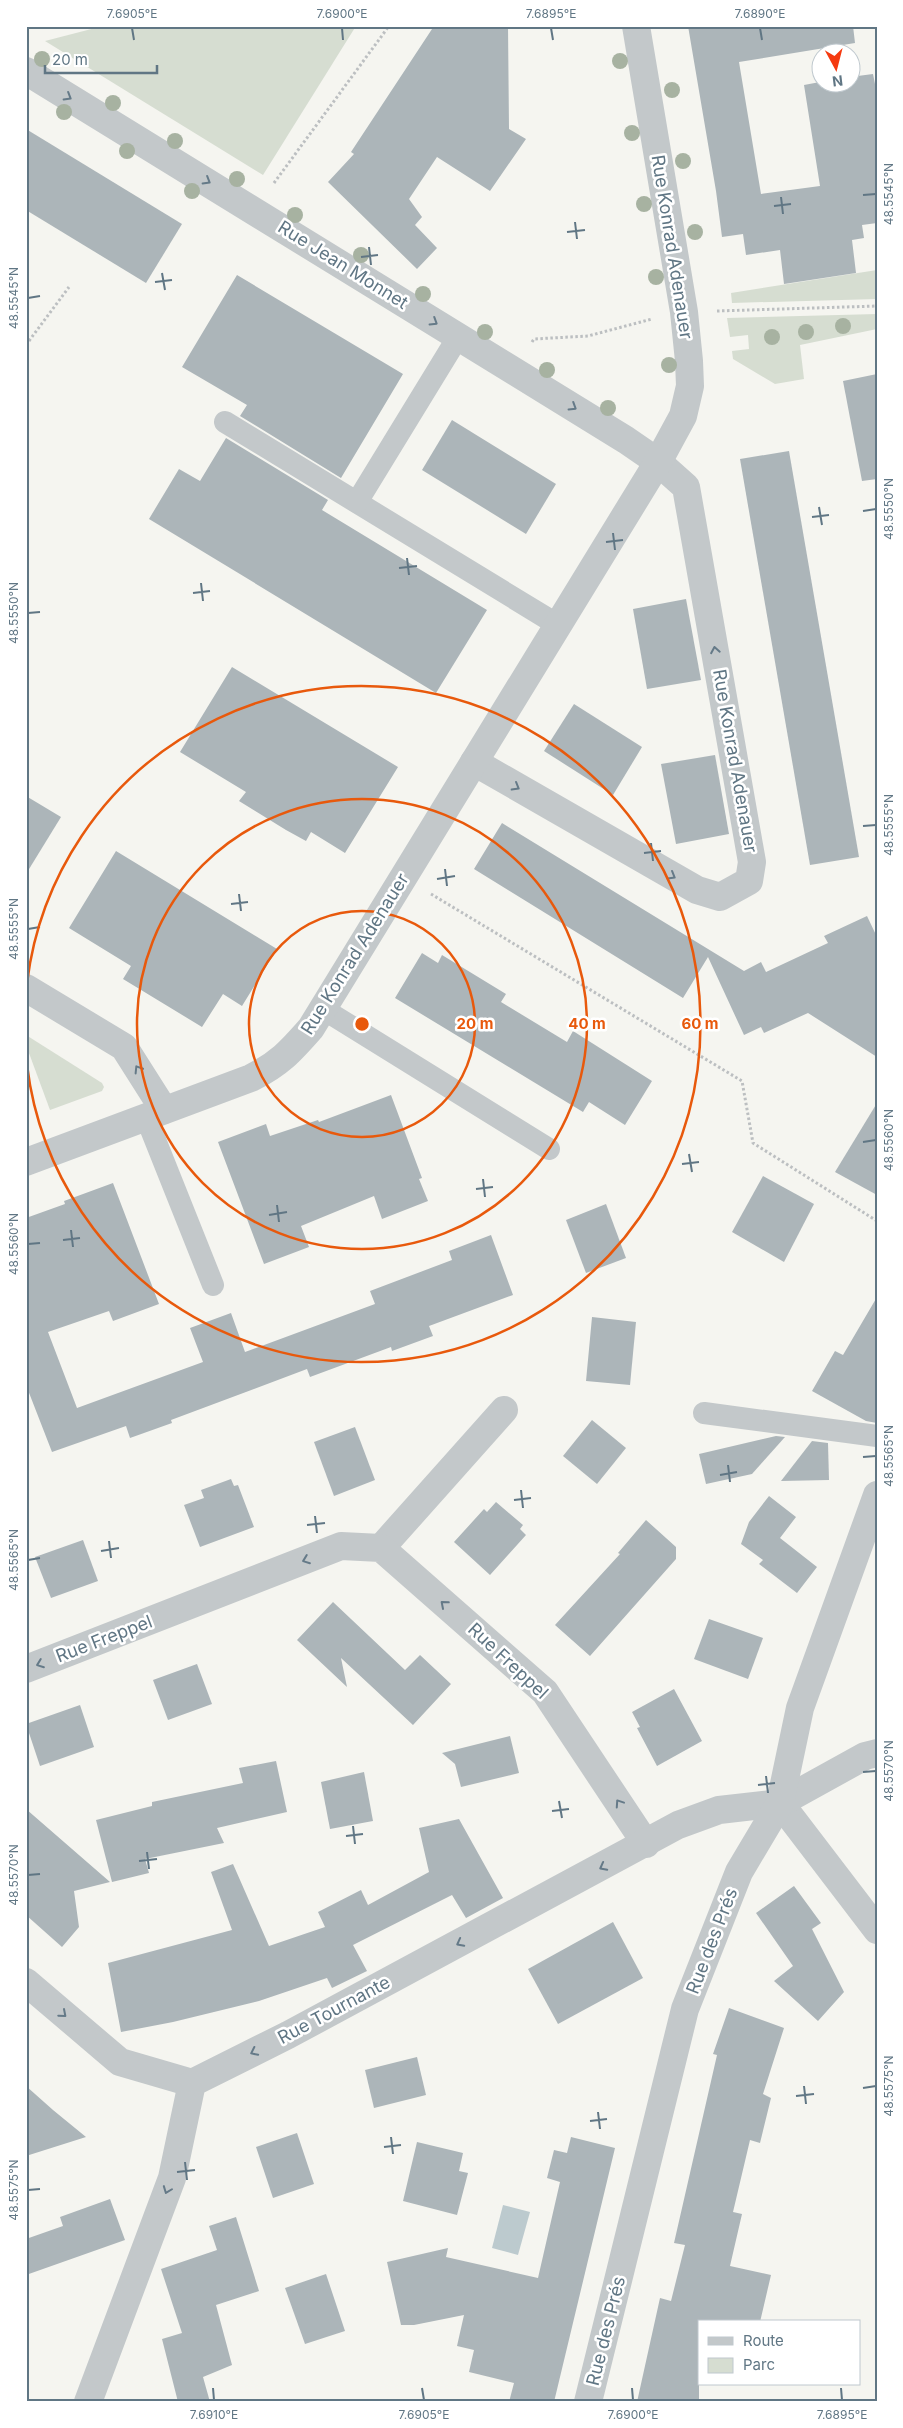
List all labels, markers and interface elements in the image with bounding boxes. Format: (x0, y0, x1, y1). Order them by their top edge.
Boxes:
text: 7.6905°E (107, 6, 157, 21)
text: 7.6900°E (316, 6, 368, 21)
text: 7.6895°E (526, 6, 576, 21)
text: 7.6890°E (735, 6, 786, 21)
scale bar (45, 42, 158, 74)
north arrow (810, 42, 860, 92)
text: 20 m (52, 50, 88, 69)
text: N (831, 72, 844, 90)
one-way arrow (62, 90, 71, 100)
street label: Rue Konrad Adenauer (648, 153, 697, 341)
text: 48.5545°N (881, 163, 896, 225)
one-way arrow (201, 175, 210, 185)
street label: Rue Jean Monnet (274, 216, 412, 313)
text: 48.5545°N (6, 267, 21, 329)
one-way arrow (429, 315, 438, 325)
one-way arrow (567, 401, 576, 411)
text: 48.5550°N (881, 478, 896, 540)
text: 48.5550°N (6, 582, 21, 644)
one-way arrow (710, 646, 721, 655)
street label: Rue Konrad Adenauer (709, 667, 762, 855)
one-way arrow (511, 780, 520, 790)
text: 48.5555°N (881, 794, 896, 856)
street label: Rue Konrad Adenauer (296, 869, 413, 1038)
one-way arrow (667, 870, 676, 880)
text: 48.5555°N (6, 898, 21, 960)
text: 20 m (457, 1014, 493, 1033)
text: 40 m (568, 1014, 606, 1033)
text: 60 m (681, 1014, 719, 1033)
centre of rings (353, 1015, 371, 1033)
one-way arrow (135, 1065, 144, 1074)
text: 48.5560°N (881, 1109, 896, 1171)
text: 48.5560°N (6, 1213, 21, 1275)
text: 48.5565°N (881, 1425, 896, 1487)
text: 48.5565°N (6, 1529, 21, 1591)
one-way arrow (302, 1554, 310, 1564)
one-way arrow (441, 1600, 450, 1609)
street label: Rue Freppel (53, 1610, 155, 1667)
street label: Rue Freppel (464, 1618, 553, 1703)
one-way arrow (36, 1658, 45, 1668)
text: 48.5570°N (881, 1740, 896, 1802)
one-way arrow (616, 1800, 625, 1809)
text: 48.5570°N (6, 1844, 21, 1906)
one-way arrow (599, 1861, 608, 1871)
street label: Rue des Prés (682, 1885, 741, 1997)
one-way arrow (456, 1937, 465, 1947)
street label: Rue Tournante (274, 1971, 393, 2048)
one-way arrow (58, 2008, 67, 2017)
one-way arrow (250, 2046, 259, 2056)
text: 48.5575°N (881, 2055, 896, 2117)
text: 48.5575°N (6, 2159, 21, 2221)
one-way arrow (163, 2185, 173, 2194)
street label: Rue des Prés (582, 2274, 629, 2388)
legend (698, 2320, 860, 2386)
text: Route (743, 2331, 784, 2350)
text: Parc (743, 2355, 775, 2374)
text: 7.6910°E (190, 2407, 238, 2422)
text: 7.6905°E (399, 2407, 449, 2422)
text: 7.6900°E (607, 2407, 659, 2422)
text: 7.6895°E (817, 2407, 867, 2422)

